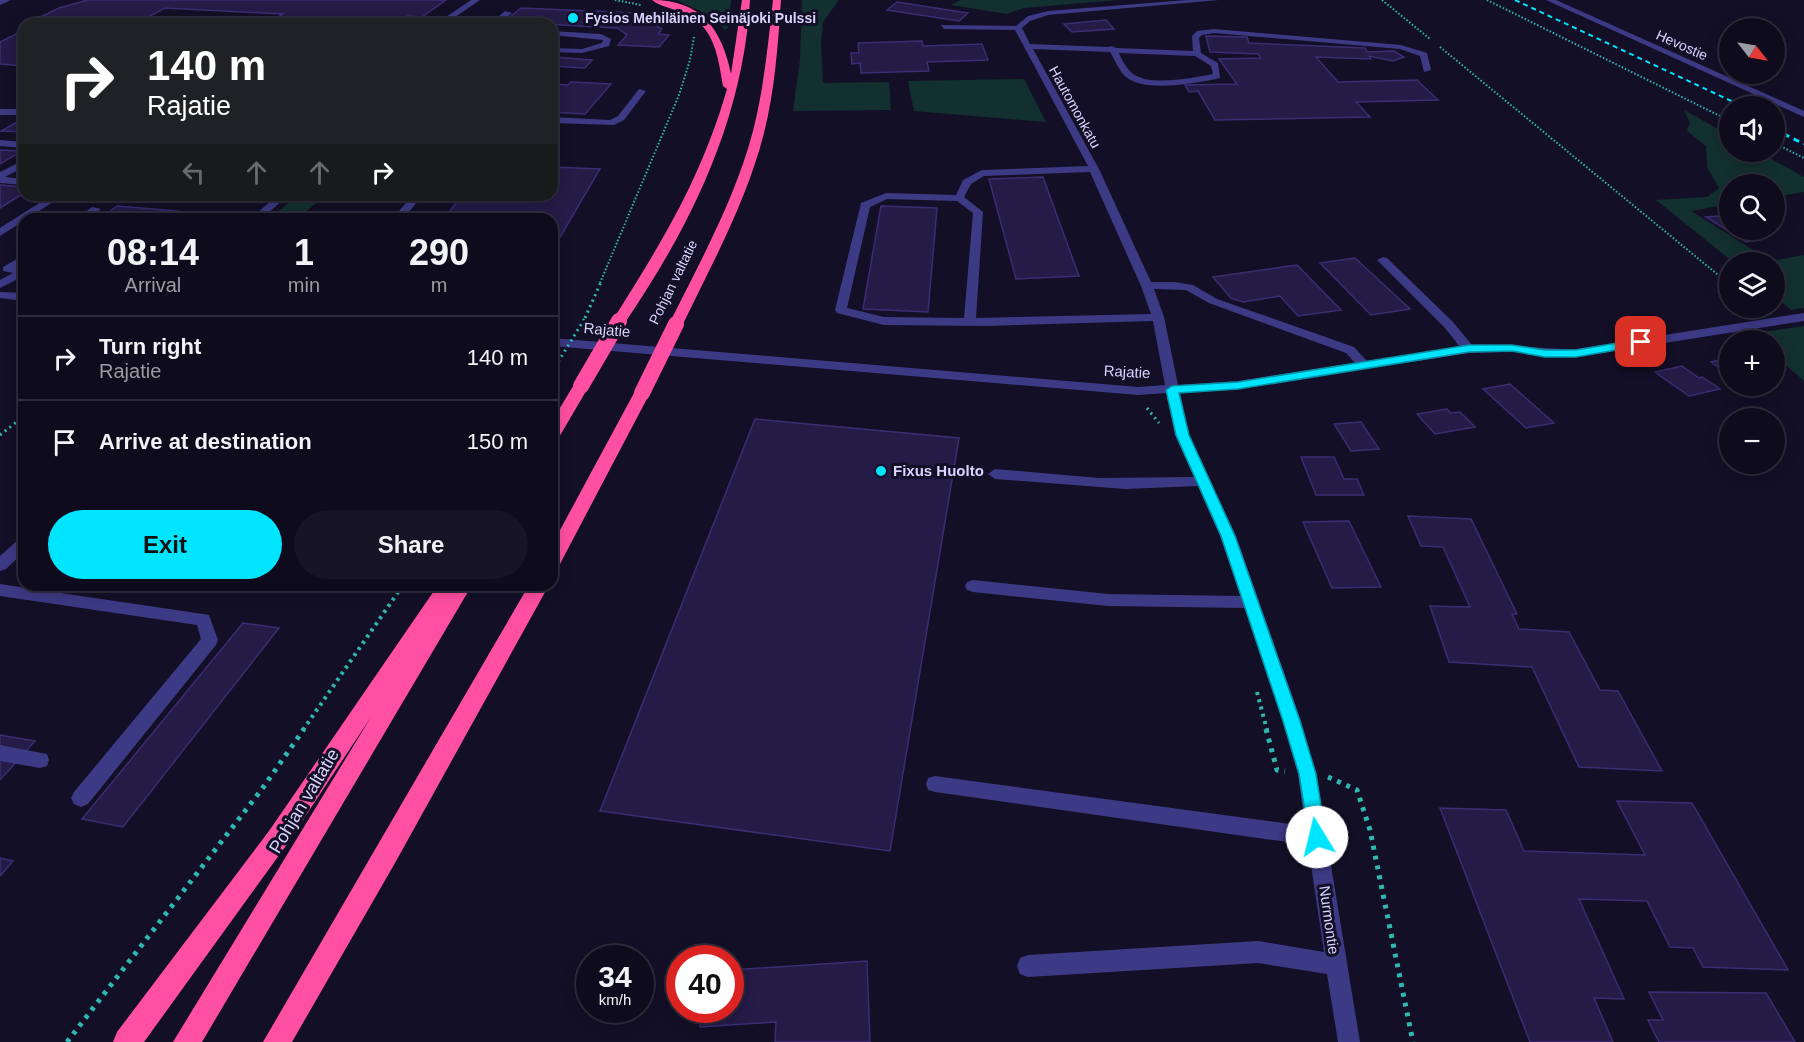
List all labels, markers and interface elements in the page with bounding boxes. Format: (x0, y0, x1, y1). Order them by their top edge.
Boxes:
place label: Fysios Mehiläinen Seinäjoki Pulssi (585, 10, 816, 26)
marker: Fysios Mehiläinen Seinäjoki Pulssi (566, 11, 580, 25)
north arrow (1719, 18, 1785, 84)
map controls (1719, 18, 1785, 474)
street label: Hevostie (1654, 27, 1710, 63)
icon: right (48, 42, 126, 120)
text: 140 m (147, 42, 266, 89)
street label: Hautomonkatu (1046, 63, 1104, 151)
text: Rajatie (147, 91, 231, 121)
button: sound (1719, 96, 1785, 162)
icon: left (177, 156, 210, 189)
icon: ahead (240, 156, 273, 189)
icon: ahead (303, 156, 336, 189)
icon: right (366, 156, 399, 189)
button: search (1719, 174, 1785, 240)
text: 08:14 (107, 232, 199, 273)
text: 1 (294, 232, 314, 273)
text: 290 (409, 232, 469, 273)
street label: Pohjan valtatie (646, 237, 700, 327)
button: layers (1719, 252, 1785, 318)
text: Arrival (125, 274, 181, 296)
text: min (288, 274, 320, 296)
text: m (431, 274, 447, 296)
pin (1615, 316, 1666, 367)
street label: Rajatie (583, 319, 631, 340)
icon: arrive (1624, 325, 1657, 358)
button: + (1719, 330, 1785, 396)
text: Turn right (99, 334, 201, 359)
icon: right (48, 342, 81, 375)
text: 140 m (467, 345, 528, 370)
text: Rajatie (99, 360, 161, 382)
street label: Rajatie (1103, 362, 1151, 381)
button: − (1719, 408, 1785, 474)
icon: arrive (48, 426, 81, 459)
text: Arrive at destination (99, 429, 312, 454)
text: 150 m (467, 429, 528, 454)
place label: Fixus Huolto (893, 462, 984, 479)
marker: Fixus Huolto (874, 464, 888, 478)
button: Exit (48, 510, 282, 579)
button: Share (294, 510, 528, 579)
street label: Pohjan valtatie (265, 745, 343, 857)
position arrow (1285, 805, 1349, 869)
street label: Nurmontie (1316, 884, 1343, 955)
speed limit sign: 40 (666, 945, 744, 1023)
text: 34 (598, 960, 632, 993)
text: km/h (599, 991, 631, 1008)

